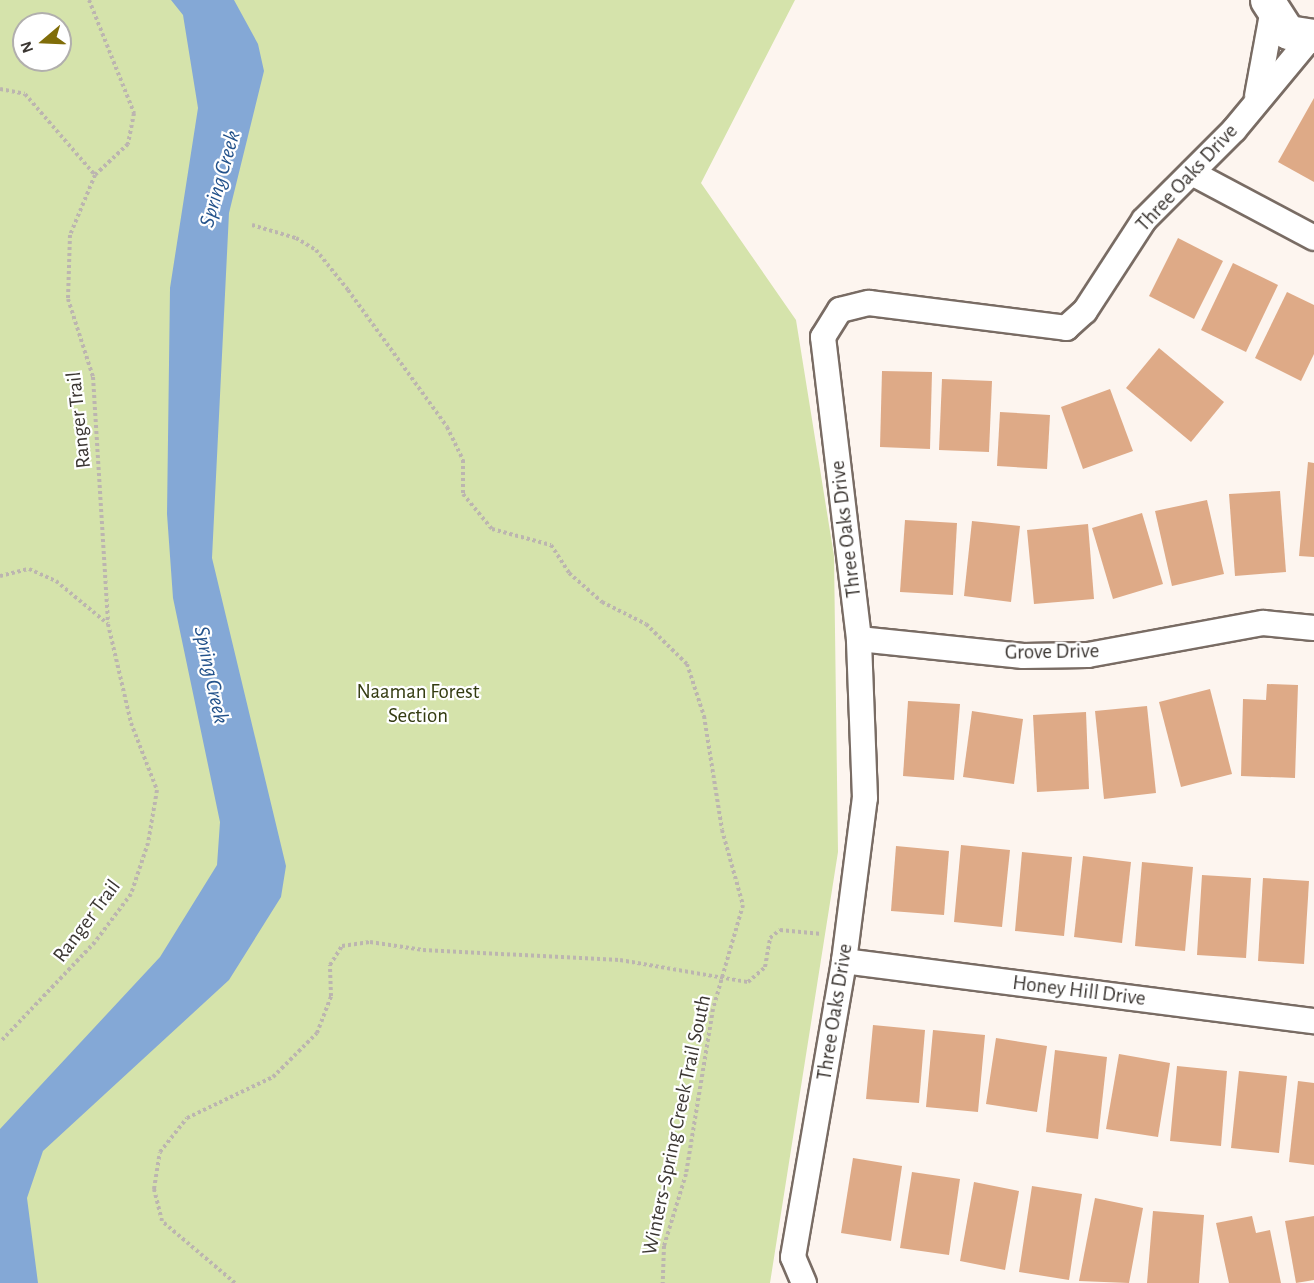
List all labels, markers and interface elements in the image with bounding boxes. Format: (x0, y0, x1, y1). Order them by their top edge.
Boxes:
north arrow (12, 12, 72, 72)
text: N (17, 39, 36, 55)
street label: Three Oaks Drive (1131, 119, 1243, 237)
water label: Spring Creek (194, 128, 246, 230)
street label: Ranger Trail (61, 370, 97, 470)
street label: Three Oaks Drive (825, 459, 867, 599)
water label: Spring Creek (188, 624, 234, 726)
street label: Grove Drive (1005, 639, 1099, 665)
park label: Naaman Forest Section (356, 679, 480, 729)
street label: Ranger Trail (48, 875, 126, 967)
street label: Three Oaks Drive (812, 942, 858, 1082)
street label: Honey Hill Drive (1011, 970, 1147, 1012)
street label: Winters-Spring Creek Trail South (637, 993, 717, 1257)

